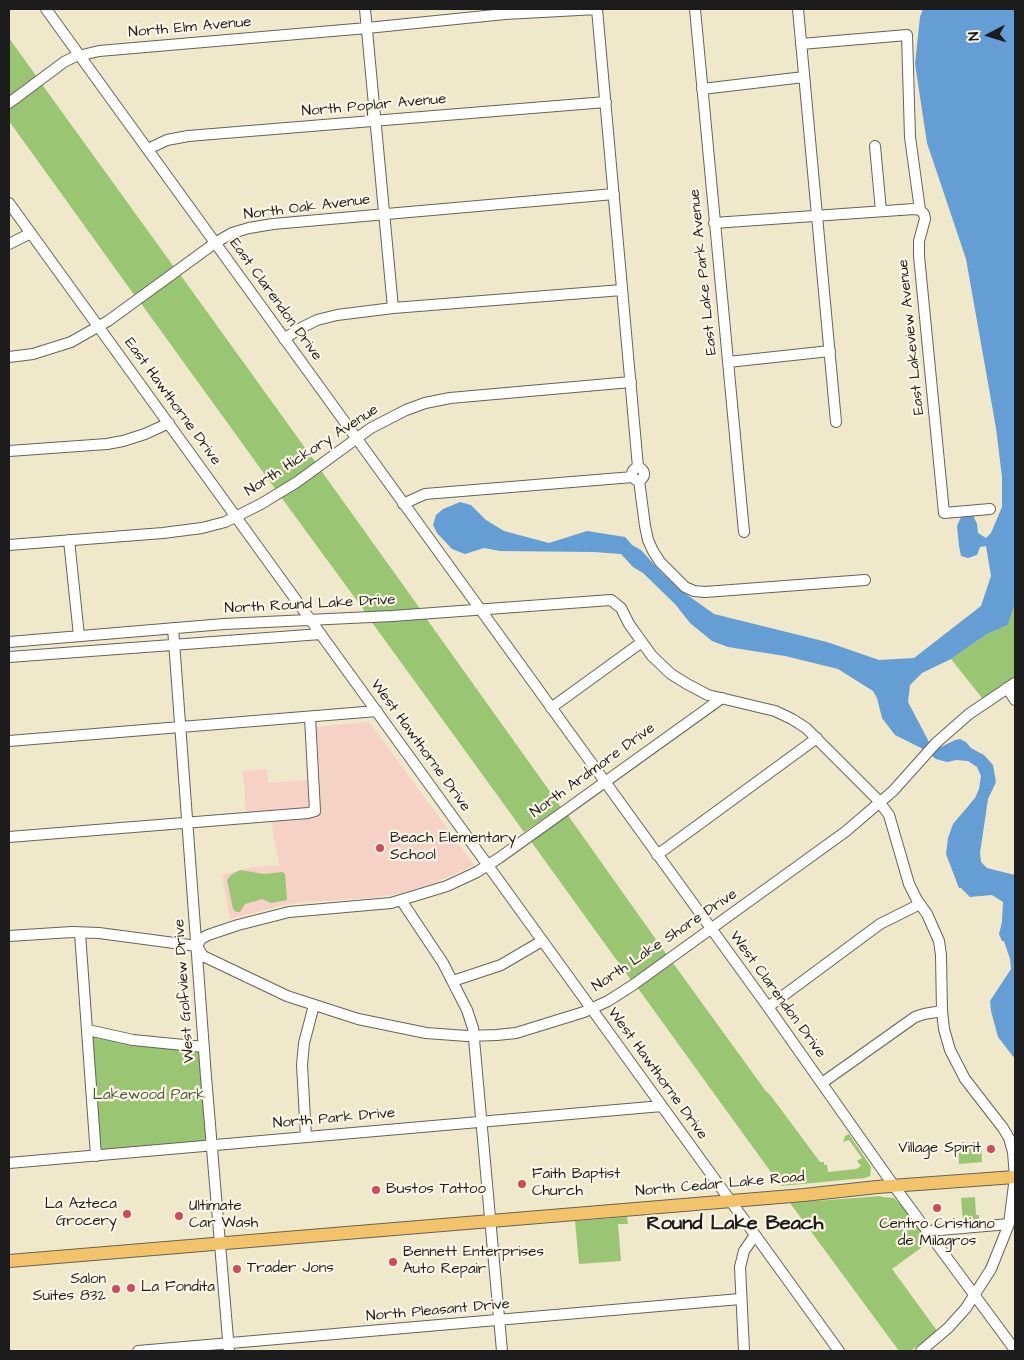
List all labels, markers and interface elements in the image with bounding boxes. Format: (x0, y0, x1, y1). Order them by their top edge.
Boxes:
north arrow (964, 10, 1014, 60)
street label: North Elm Avenue (128, 14, 252, 42)
text: N (964, 31, 984, 42)
street label: North Poplar Avenue (301, 91, 447, 121)
street label: East Lake Park Avenue (686, 188, 722, 356)
street label: North Oak Avenue (243, 191, 371, 225)
street label: East Clarendon Drive (225, 235, 325, 365)
street label: East Lakeview Avenue (895, 258, 929, 416)
street label: East Hawthorne Drive (120, 335, 224, 469)
street label: North Hickory Avenue (242, 401, 382, 501)
street label: North Round Lake Drive (224, 592, 396, 618)
street label: West Hawthorne Drive (366, 677, 474, 815)
street label: North Ardmore Drive (527, 720, 659, 822)
place label: Beach Elementary School (390, 830, 516, 865)
marker: Beach Elementary School (374, 842, 386, 854)
street label: North Lake Shore Drive (589, 886, 741, 996)
street label: West Golfview Drive (171, 918, 199, 1064)
street label: West Clarendon Drive (725, 928, 829, 1062)
street label: West Hawthorne Drive (603, 1005, 711, 1143)
park label: Lakewood Park (93, 1087, 205, 1105)
street label: North Park Drive (272, 1105, 396, 1133)
place label: Village Spirit (898, 1140, 981, 1158)
marker: Village Spirit (985, 1143, 997, 1155)
place label: Faith Baptist Church (532, 1166, 620, 1201)
street label: North Cedar Lake Road (635, 1169, 805, 1201)
marker: Faith Baptist Church (516, 1178, 528, 1190)
place label: Bustos Tattoo (386, 1181, 486, 1199)
marker: Bustos Tattoo (370, 1184, 382, 1196)
place label: La Azteca Grocery (45, 1196, 117, 1231)
place label: Ultimate Car Wash (189, 1198, 258, 1233)
marker: Centro Cristiano de Milagros (931, 1202, 943, 1214)
marker: La Azteca Grocery (121, 1208, 133, 1220)
marker: Ultimate Car Wash (173, 1210, 185, 1222)
district label: Round Lake Beach (647, 1213, 823, 1237)
place label: Centro Cristiano de Milagros (879, 1216, 995, 1251)
place label: Bennett Enterprises Auto Repair (403, 1244, 544, 1279)
marker: Bennett Enterprises Auto Repair (387, 1256, 399, 1268)
place label: Trader Jons (247, 1260, 334, 1278)
marker: Trader Jons (231, 1263, 243, 1275)
place label: Salon Suites 832 (33, 1271, 106, 1306)
place label: La Fondita (141, 1279, 215, 1297)
marker: La Fondita (125, 1282, 137, 1294)
marker: Salon Suites 832 (110, 1283, 122, 1295)
street label: North Pleasant Drive (365, 1296, 511, 1326)

